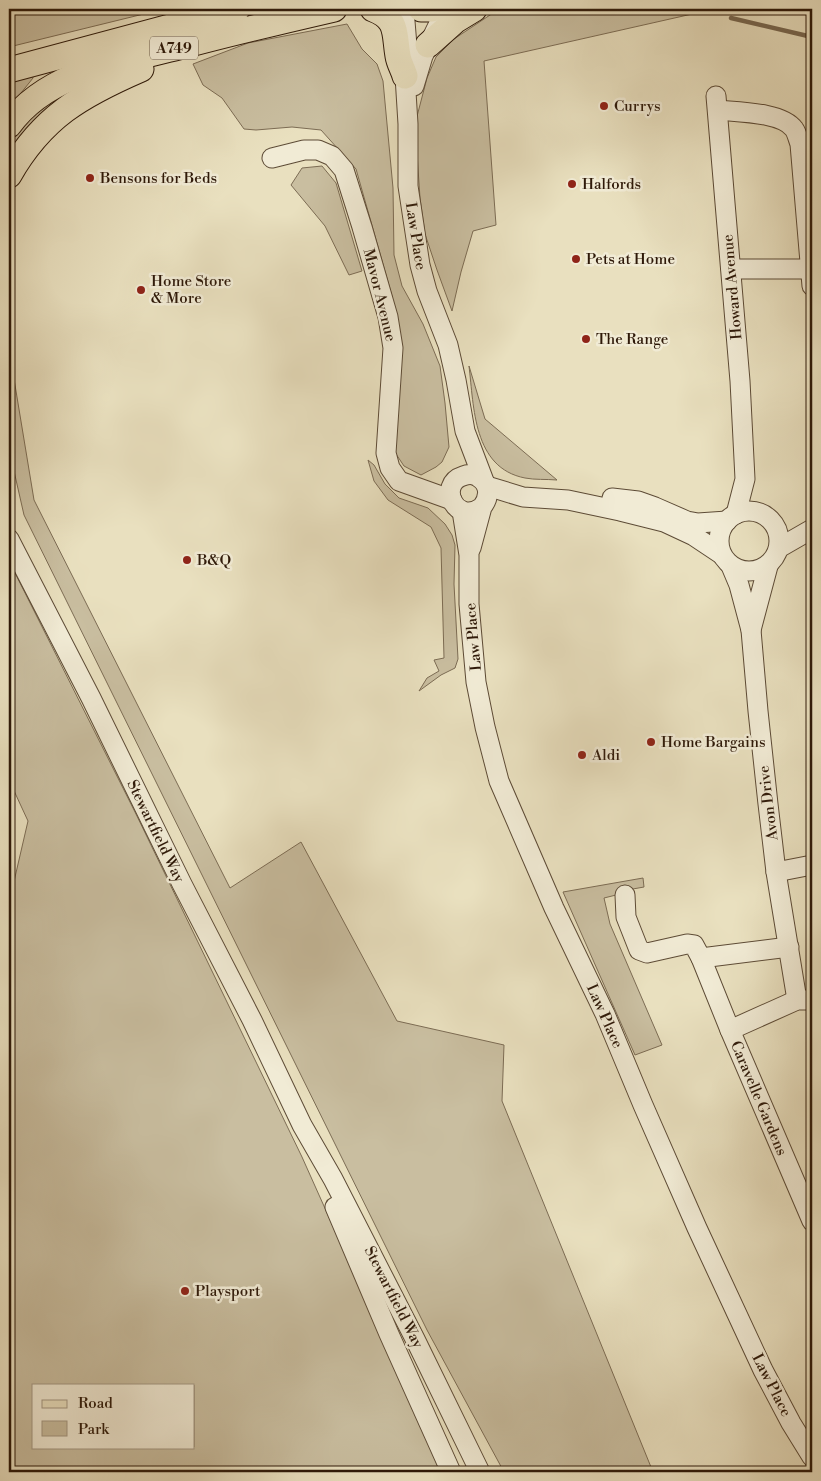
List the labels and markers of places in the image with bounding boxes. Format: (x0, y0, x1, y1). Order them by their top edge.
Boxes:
place label: Currys (614, 97, 661, 116)
marker: Currys (598, 100, 610, 112)
place label: Bensons for Beds (99, 169, 217, 188)
marker: Bensons for Beds (84, 172, 96, 184)
place label: Halfords (582, 175, 641, 194)
marker: Halfords (566, 178, 578, 190)
place label: Pets at Home (586, 250, 675, 269)
marker: Pets at Home (570, 253, 582, 265)
place label: Home Store & More (151, 272, 231, 308)
marker: Home Store & More (135, 284, 147, 296)
place label: The Range (596, 330, 668, 349)
marker: The Range (580, 333, 592, 345)
place label: B&Q (196, 551, 232, 570)
marker: B&Q (181, 554, 193, 566)
place label: Home Bargains (661, 733, 766, 752)
marker: Home Bargains (645, 736, 657, 748)
place label: Aldi (591, 746, 620, 765)
marker: Aldi (576, 749, 588, 761)
place label: Playsport (195, 1282, 261, 1301)
marker: Playsport (179, 1285, 191, 1297)

